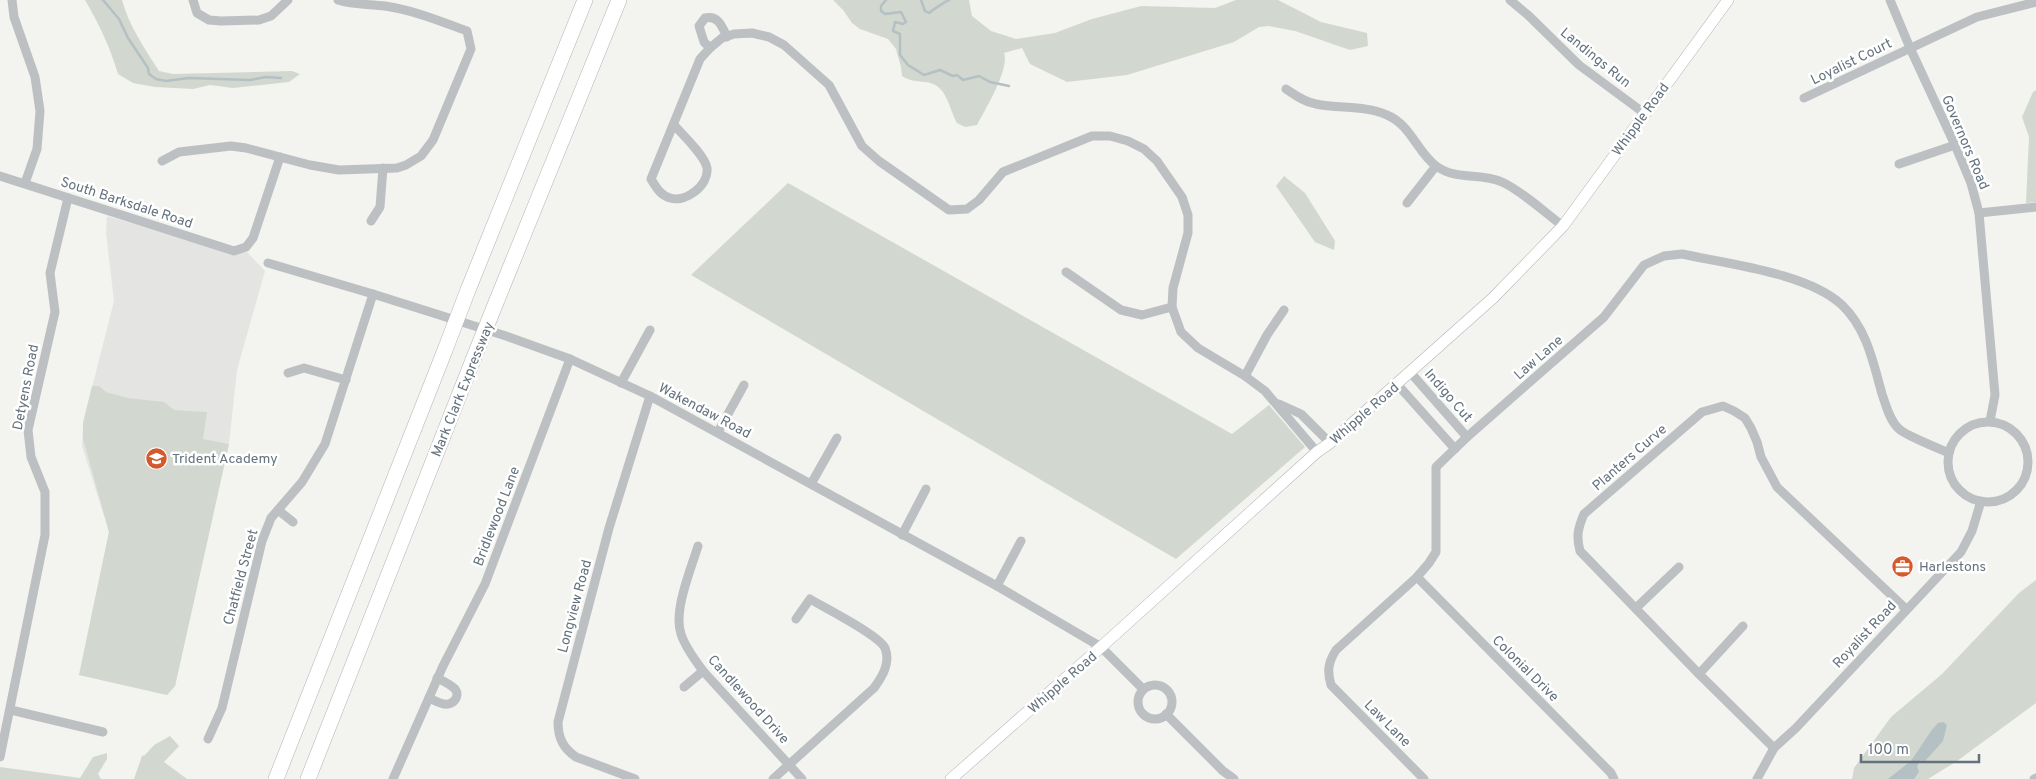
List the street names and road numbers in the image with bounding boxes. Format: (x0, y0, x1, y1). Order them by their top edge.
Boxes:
street label: Landings Run (1556, 25, 1634, 92)
street label: Loyalist Court (1808, 35, 1895, 89)
street label: Whipple Road (1609, 80, 1673, 160)
street label: Governors Road (1937, 93, 1992, 192)
street label: South Barksdale Road (58, 174, 195, 233)
street label: Mark Clark Expressway (428, 319, 498, 460)
street label: Law Lane (1511, 332, 1567, 384)
street label: Detyens Road (10, 343, 43, 432)
street label: Indigo Cut (1420, 366, 1475, 426)
street label: Wakendaw Road (655, 380, 753, 443)
street label: Whipple Road (1327, 380, 1403, 449)
street label: Planters Curve (1589, 421, 1671, 495)
street label: Bridlewood Lane (471, 464, 524, 569)
street label: Chatfield Street (220, 528, 262, 627)
street label: Longview Road (555, 558, 596, 655)
street label: Royalist Road (1830, 598, 1901, 672)
street label: Colonial Drive (1488, 632, 1562, 706)
street label: Whipple Road (1025, 649, 1101, 718)
street label: Candlewood Drive (703, 652, 792, 748)
street label: Law Lane (1360, 697, 1414, 751)

